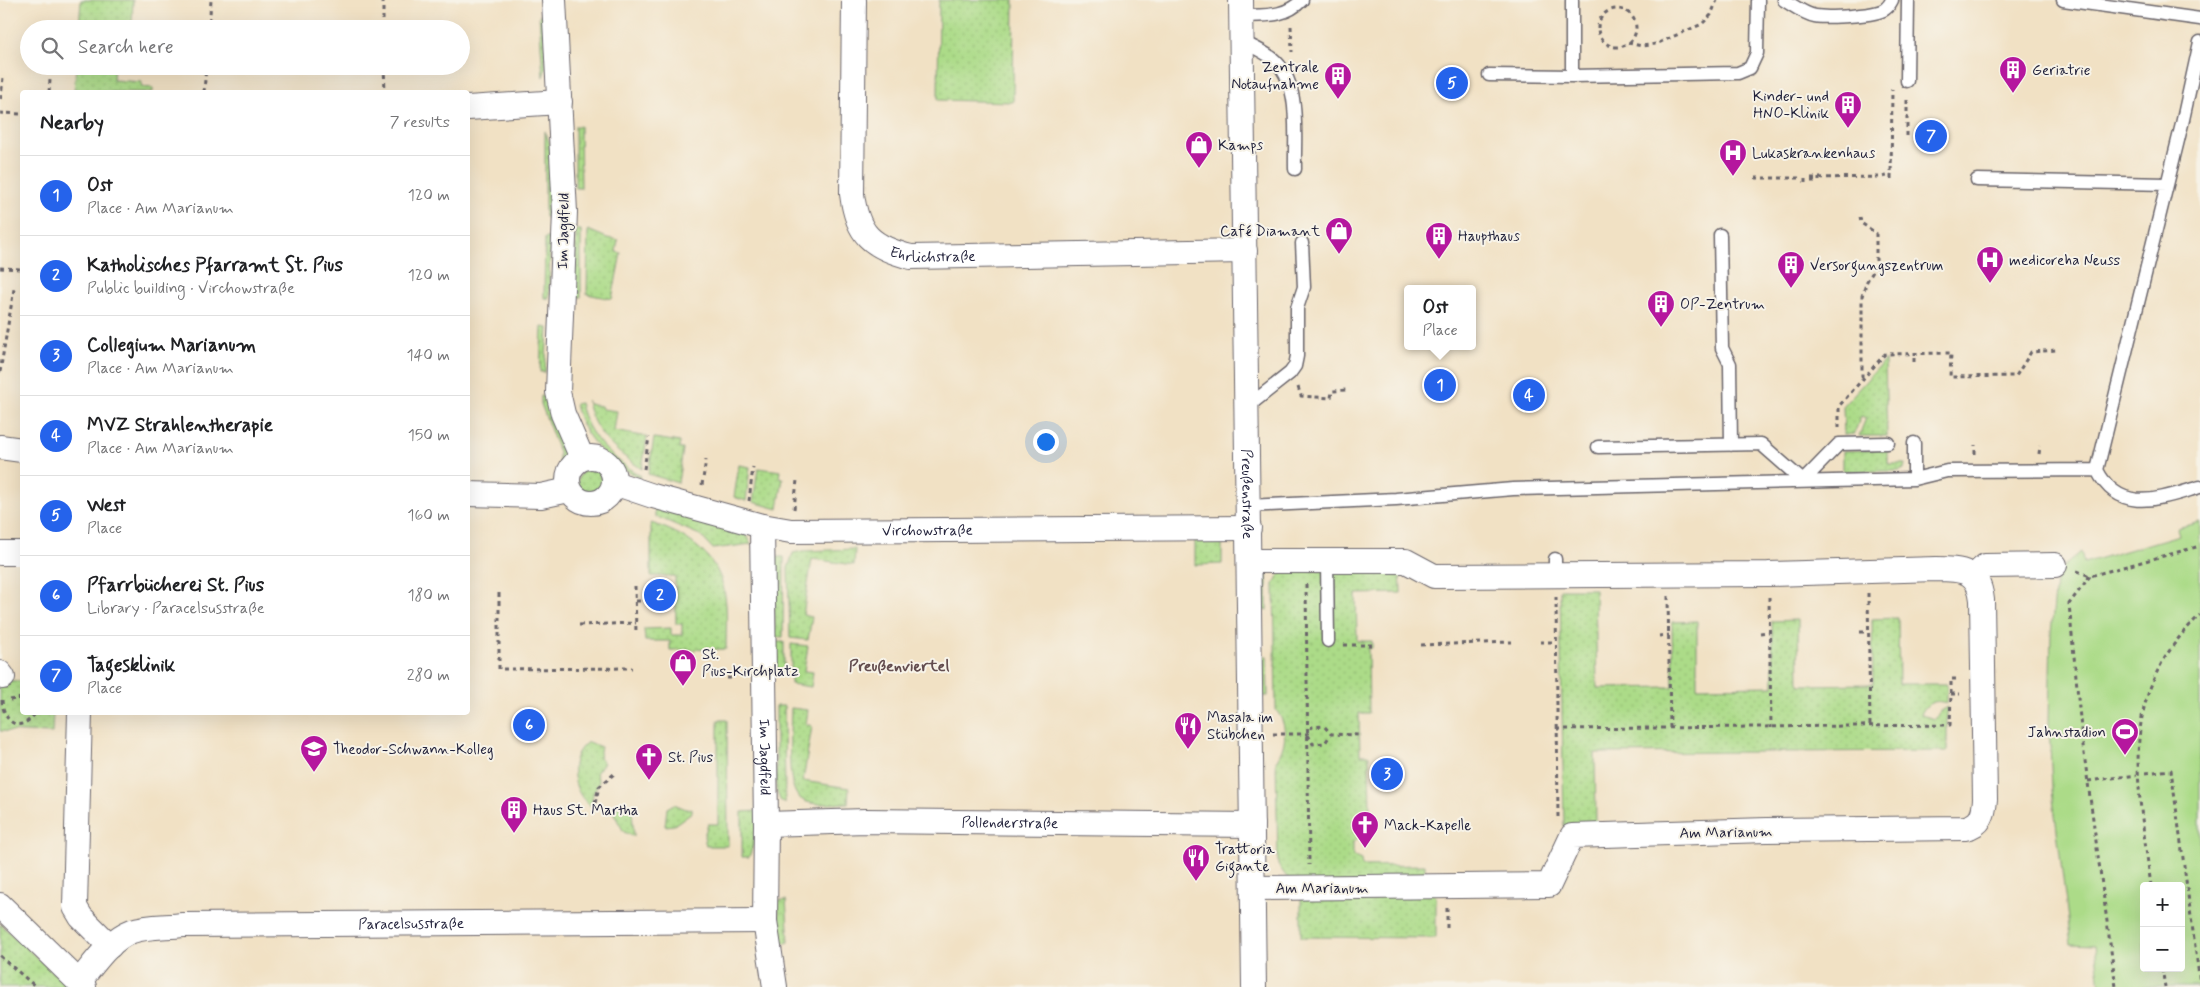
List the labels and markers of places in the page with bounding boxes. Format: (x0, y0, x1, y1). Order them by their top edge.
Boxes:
building icon: Geriatrie (1998, 55, 2028, 94)
place label: Zentrale Notaufnahme (1231, 58, 1319, 95)
building icon: Zentrale Notaufnahme (1323, 61, 1353, 100)
place label: Geriatrie (2032, 61, 2091, 81)
pin: 5 (1436, 64, 1468, 102)
place label: Kinder- und HNO-Klinik (1753, 87, 1830, 124)
building icon: Kinder- und HNO-Klinik (1833, 90, 1863, 129)
pin: 7 (1915, 117, 1947, 155)
shop icon: Kamps (1184, 130, 1214, 169)
place label: Kamps (1218, 136, 1264, 156)
hospital icon: Lukaskrankenhaus (1718, 138, 1748, 177)
place label: Lukaskrankenhaus (1752, 144, 1876, 164)
shop icon: Café Diamant (1324, 216, 1354, 255)
building icon: Haupthaus (1424, 221, 1454, 260)
place label: Café Diamant (1220, 222, 1320, 242)
place label: Haupthaus (1458, 227, 1520, 247)
hospital icon: medicoreha Neuss (1975, 245, 2005, 284)
building icon: Versorgungszentrum (1776, 250, 1806, 289)
place label: medicoreha Neuss (2009, 251, 2121, 271)
place label: Versorgungszentrum (1810, 256, 1943, 277)
building icon: OP-Zentrum (1646, 289, 1676, 328)
place label: OP-Zentrum (1680, 295, 1765, 315)
pin: 1 (1424, 366, 1456, 404)
pin: 4 (1513, 376, 1545, 414)
pin: 2 (644, 576, 676, 614)
place label: St. Pius-Kirchplatz (702, 645, 799, 682)
shop icon: St. Pius-Kirchplatz (668, 648, 698, 687)
pin: 6 (513, 706, 545, 744)
place label: Masala im Stübchen (1207, 708, 1273, 745)
restaurant icon: Masala im Stübchen (1173, 711, 1203, 750)
sports icon: Jahnstadion (2110, 717, 2140, 756)
place label: Jahnstadion (2028, 723, 2106, 743)
school or university icon: Theodor-Schwann-Kolleg (299, 734, 329, 773)
place label: Theodor-Schwann-Kolleg (333, 740, 493, 760)
church icon: St. Pius (634, 742, 664, 781)
place label: St. Pius (668, 748, 713, 768)
pin: 3 (1371, 755, 1403, 793)
building icon: Haus St. Martha (499, 795, 529, 834)
place label: Haus St. Martha (533, 801, 639, 821)
church icon: Mack-Kapelle (1350, 810, 1380, 849)
place label: Mack-Kapelle (1384, 816, 1471, 836)
place label: Trattoria Gigante (1215, 840, 1276, 878)
restaurant icon: Trattoria Gigante (1181, 843, 1211, 882)

